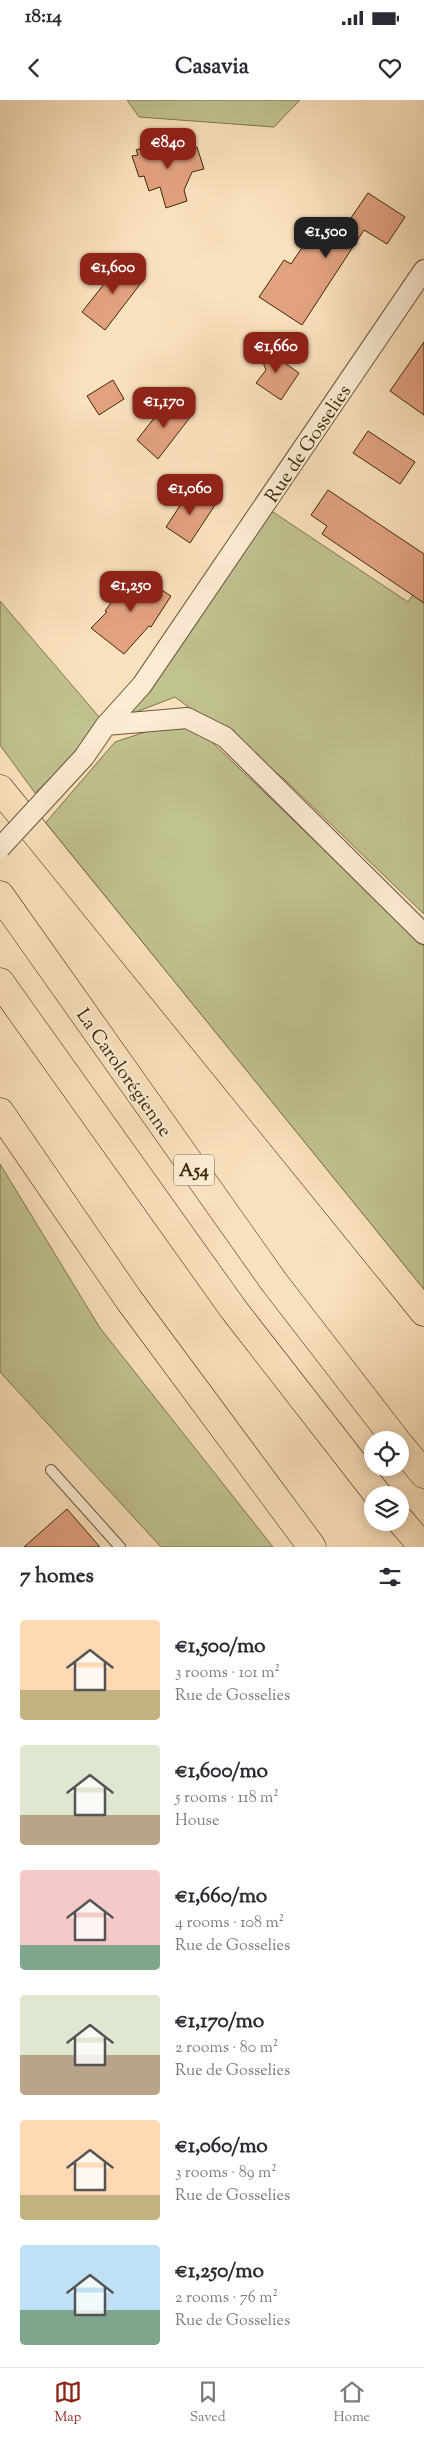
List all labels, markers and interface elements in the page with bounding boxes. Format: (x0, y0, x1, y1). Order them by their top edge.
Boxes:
text: 18:14 (25, 4, 62, 31)
text: Casavia (175, 52, 249, 84)
icon: back (20, 54, 48, 82)
icon: heart (376, 54, 404, 82)
pin: €840 (138, 128, 198, 170)
text: €840 (151, 132, 185, 155)
pin: €1,500 (285, 216, 367, 259)
text: €1,500 (305, 221, 347, 244)
pin: €1,600 (72, 252, 154, 295)
text: €1,600 (91, 257, 135, 280)
pin: €1,660 (235, 332, 317, 374)
text: €1,660 (254, 336, 298, 359)
street label: Rue de Gosselies (260, 380, 359, 509)
pin: €1,170 (123, 386, 205, 429)
text: €1,170 (144, 391, 184, 414)
pin: €1,060 (149, 474, 231, 516)
text: €1,060 (168, 478, 212, 501)
pin: €1,250 (90, 570, 172, 613)
text: €1,250 (111, 575, 151, 598)
street label: La Carolorégienne (69, 1004, 177, 1143)
road number: A54 (174, 1154, 214, 1186)
map controls (364, 1431, 409, 1531)
button: locate (364, 1431, 409, 1476)
button: layers (364, 1486, 409, 1531)
text: 7 homes (20, 1562, 94, 1592)
icon: filters (376, 1563, 404, 1591)
text: €1,500/mo (175, 1632, 266, 1662)
icon: home (60, 1640, 120, 1700)
text: 3 rooms · 101 m² (175, 1662, 280, 1685)
text: Rue de Gosselies (175, 1685, 290, 1708)
text: €1,600/mo (175, 1757, 268, 1787)
icon: home (60, 1765, 120, 1825)
text: 5 rooms · 118 m² (175, 1787, 279, 1810)
text: House (175, 1810, 219, 1833)
text: €1,660/mo (175, 1882, 267, 1912)
icon: home (60, 1890, 120, 1950)
text: 4 rooms · 108 m² (175, 1912, 284, 1935)
text: Rue de Gosselies (175, 1935, 290, 1958)
text: €1,170/mo (175, 2007, 264, 2037)
icon: home (60, 2015, 120, 2075)
text: 2 rooms · 80 m² (175, 2037, 278, 2060)
text: Rue de Gosselies (175, 2060, 290, 2083)
text: €1,060/mo (175, 2132, 268, 2162)
icon: home (60, 2140, 120, 2200)
text: 3 rooms · 89 m² (175, 2162, 277, 2185)
text: Rue de Gosselies (175, 2185, 290, 2208)
text: €1,250/mo (175, 2257, 264, 2287)
icon: home (60, 2265, 120, 2325)
text: 2 rooms · 76 m² (175, 2287, 278, 2310)
text: Rue de Gosselies (175, 2310, 290, 2333)
tab: Map (54, 2378, 82, 2428)
tab: Saved (190, 2378, 226, 2428)
tab: Home (333, 2378, 370, 2428)

